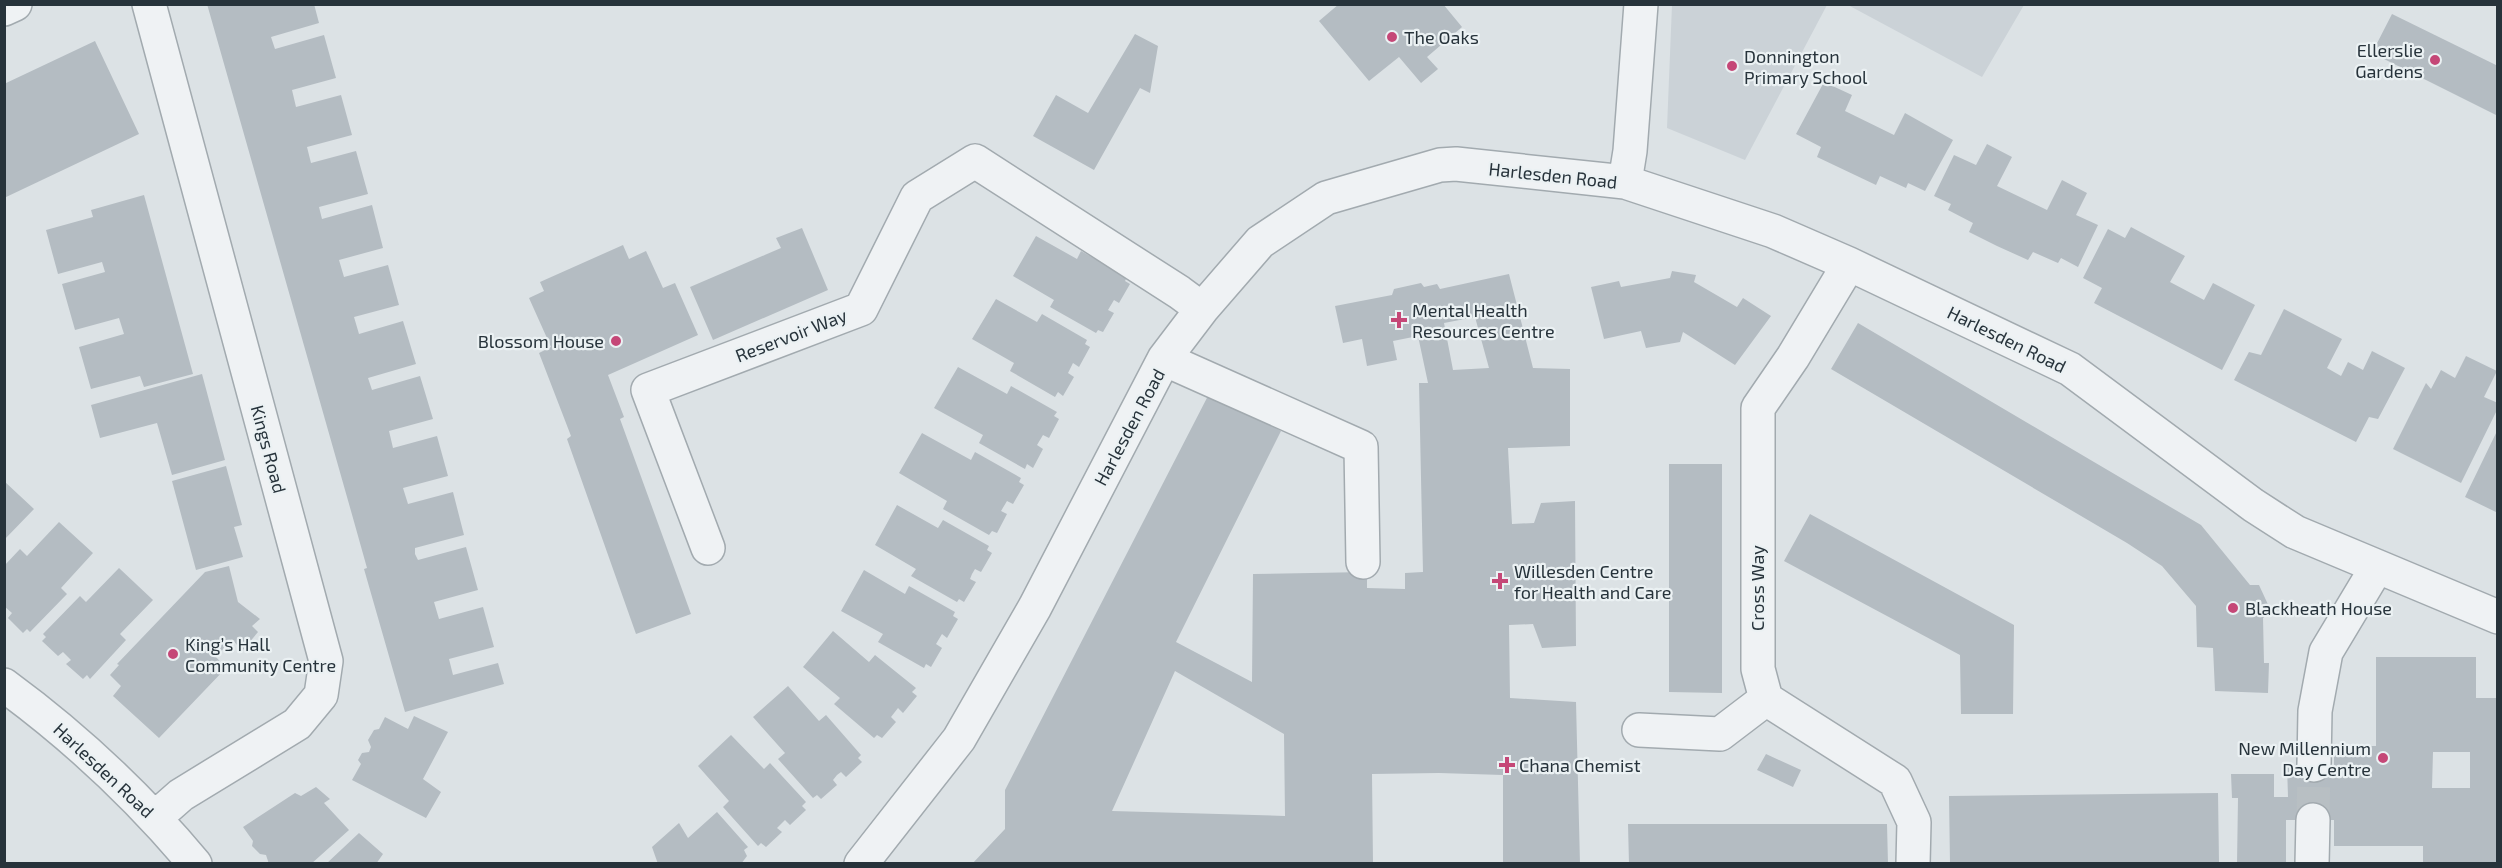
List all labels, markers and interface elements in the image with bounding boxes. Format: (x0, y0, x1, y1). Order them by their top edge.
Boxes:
place label: The Oaks (1404, 26, 1479, 48)
marker: The Oaks (1385, 30, 1399, 44)
place label: Ellerslie Gardens (2355, 39, 2423, 82)
place label: Donnington Primary School (1744, 45, 1868, 88)
marker: Ellerslie Gardens (2428, 53, 2442, 67)
marker: Donnington Primary School (1725, 59, 1739, 73)
street label: Harlesden Road (1488, 157, 1618, 193)
place label: Mental Health Resources Centre (1412, 299, 1555, 342)
street label: Harlesden Road (1944, 301, 2070, 377)
street label: Reservoir Way (732, 303, 850, 366)
marker: Mental Health Resources Centre (1390, 311, 1408, 329)
place label: Blossom House (478, 330, 604, 352)
marker: Blossom House (609, 334, 623, 348)
street label: Harlesden Road (1089, 365, 1169, 489)
street label: Kings Road (247, 403, 291, 495)
street label: Cross Way (1746, 545, 1768, 631)
place label: Willesden Centre for Health and Care (1514, 560, 1671, 603)
marker: Willesden Centre for Health and Care (1491, 572, 1509, 590)
place label: Blackheath House (2245, 597, 2392, 619)
marker: Blackheath House (2226, 601, 2240, 615)
place label: King’s Hall Community Centre (185, 633, 336, 676)
marker: King’s Hall Community Centre (166, 647, 180, 661)
street label: Harlesden Road (49, 718, 159, 822)
place label: New Millennium Day Centre (2238, 737, 2371, 780)
marker: New Millennium Day Centre (2376, 751, 2390, 765)
place label: Chana Chemist (1519, 754, 1641, 776)
marker: Chana Chemist (1500, 758, 1514, 772)

